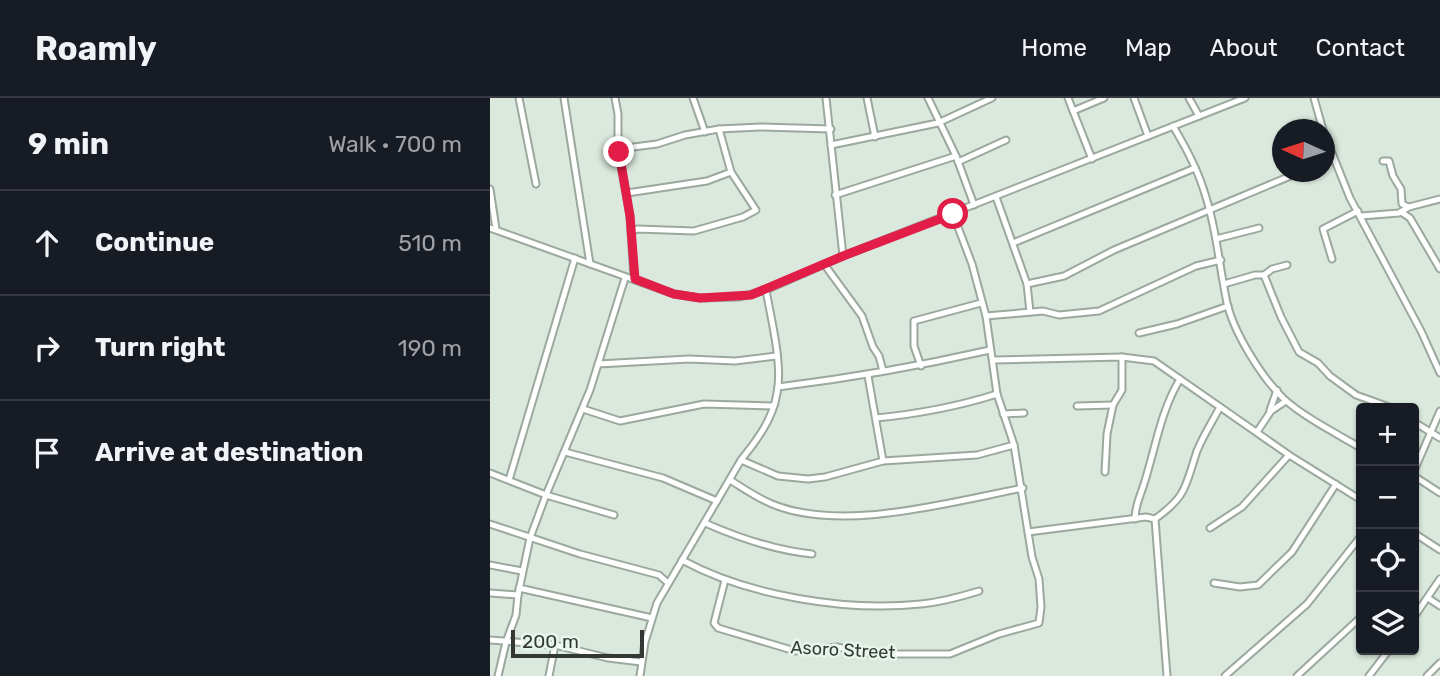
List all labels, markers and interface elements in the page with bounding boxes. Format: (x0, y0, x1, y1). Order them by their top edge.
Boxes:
text: Roamly (35, 29, 157, 68)
text: Home (1021, 34, 1087, 62)
text: Map (1125, 34, 1172, 62)
text: About (1210, 34, 1278, 62)
text: Contact (1316, 34, 1405, 62)
north arrow (1272, 119, 1335, 182)
text: 9 min (28, 126, 109, 162)
text: Walk · 700 m (328, 130, 462, 158)
route end (603, 136, 634, 167)
route start (937, 198, 968, 229)
icon: ahead (28, 224, 66, 262)
text: Continue (95, 227, 214, 258)
text: 510 m (398, 229, 462, 257)
icon: right (28, 329, 66, 367)
text: Turn right (95, 332, 225, 363)
text: 190 m (398, 334, 462, 362)
map controls (1356, 403, 1419, 655)
button: + (1356, 403, 1419, 466)
icon: arrive (28, 434, 66, 472)
text: Arrive at destination (95, 437, 363, 468)
button: − (1356, 466, 1419, 529)
button: locate (1356, 529, 1419, 592)
button: layers (1356, 592, 1419, 655)
scale bar (511, 627, 644, 659)
text: 200 m (522, 630, 579, 653)
street label: Asoro Street (790, 636, 896, 664)

